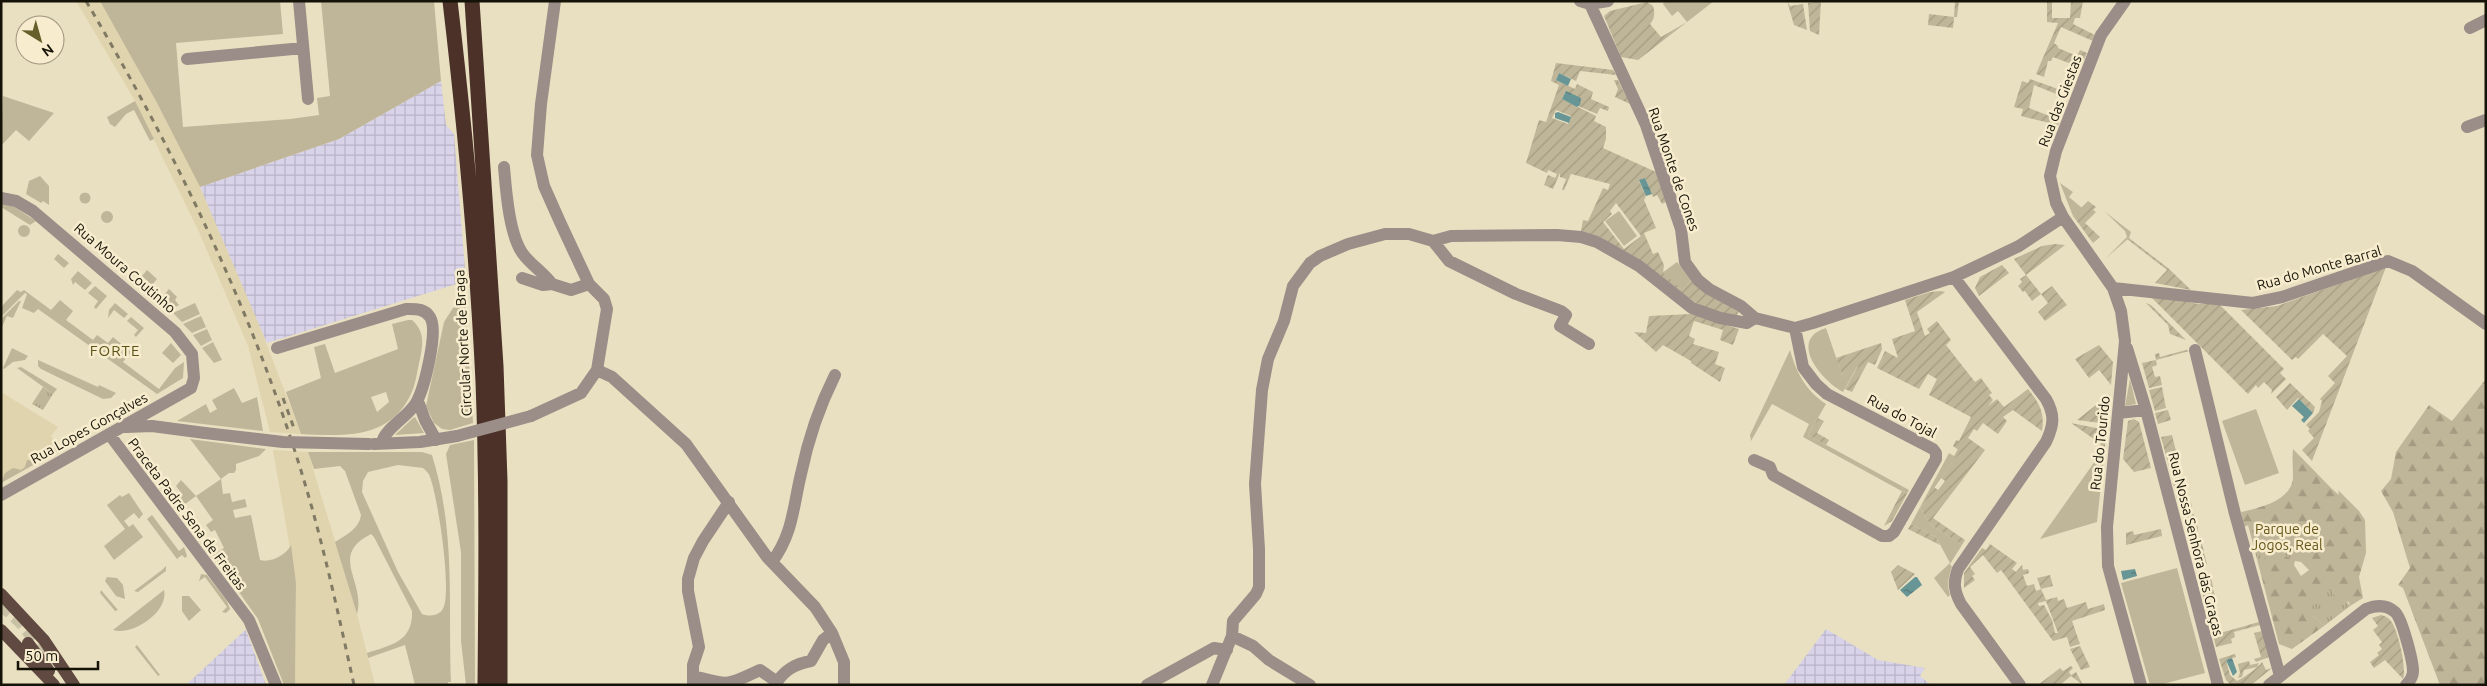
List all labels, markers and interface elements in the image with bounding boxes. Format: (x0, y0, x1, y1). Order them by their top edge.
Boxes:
north arrow (15, 15, 65, 65)
text: N (39, 41, 57, 60)
street label: Rua das Giestas (2035, 53, 2085, 149)
street label: Rua Monte de Cones (1645, 105, 1703, 233)
street label: Rua Moura Coutinho (71, 220, 179, 316)
street label: Rua do Monte Barral (2255, 242, 2384, 293)
street label: Circular Norte de Braga (451, 269, 475, 417)
district label: FORTE (90, 342, 140, 359)
street label: Rua Lopes Gonçalves (28, 389, 150, 467)
street label: Rua do Tojal (1865, 391, 1940, 441)
street label: Rua do Tourido (2087, 395, 2113, 491)
street label: Praceta Padre Sena de Freitas (125, 435, 249, 593)
street label: Rua Nossa Senhora das Graças (2165, 450, 2227, 638)
park label: Parque de Jogos, Real (2251, 521, 2323, 553)
scale bar (18, 638, 98, 670)
text: 50 m (25, 647, 58, 664)

